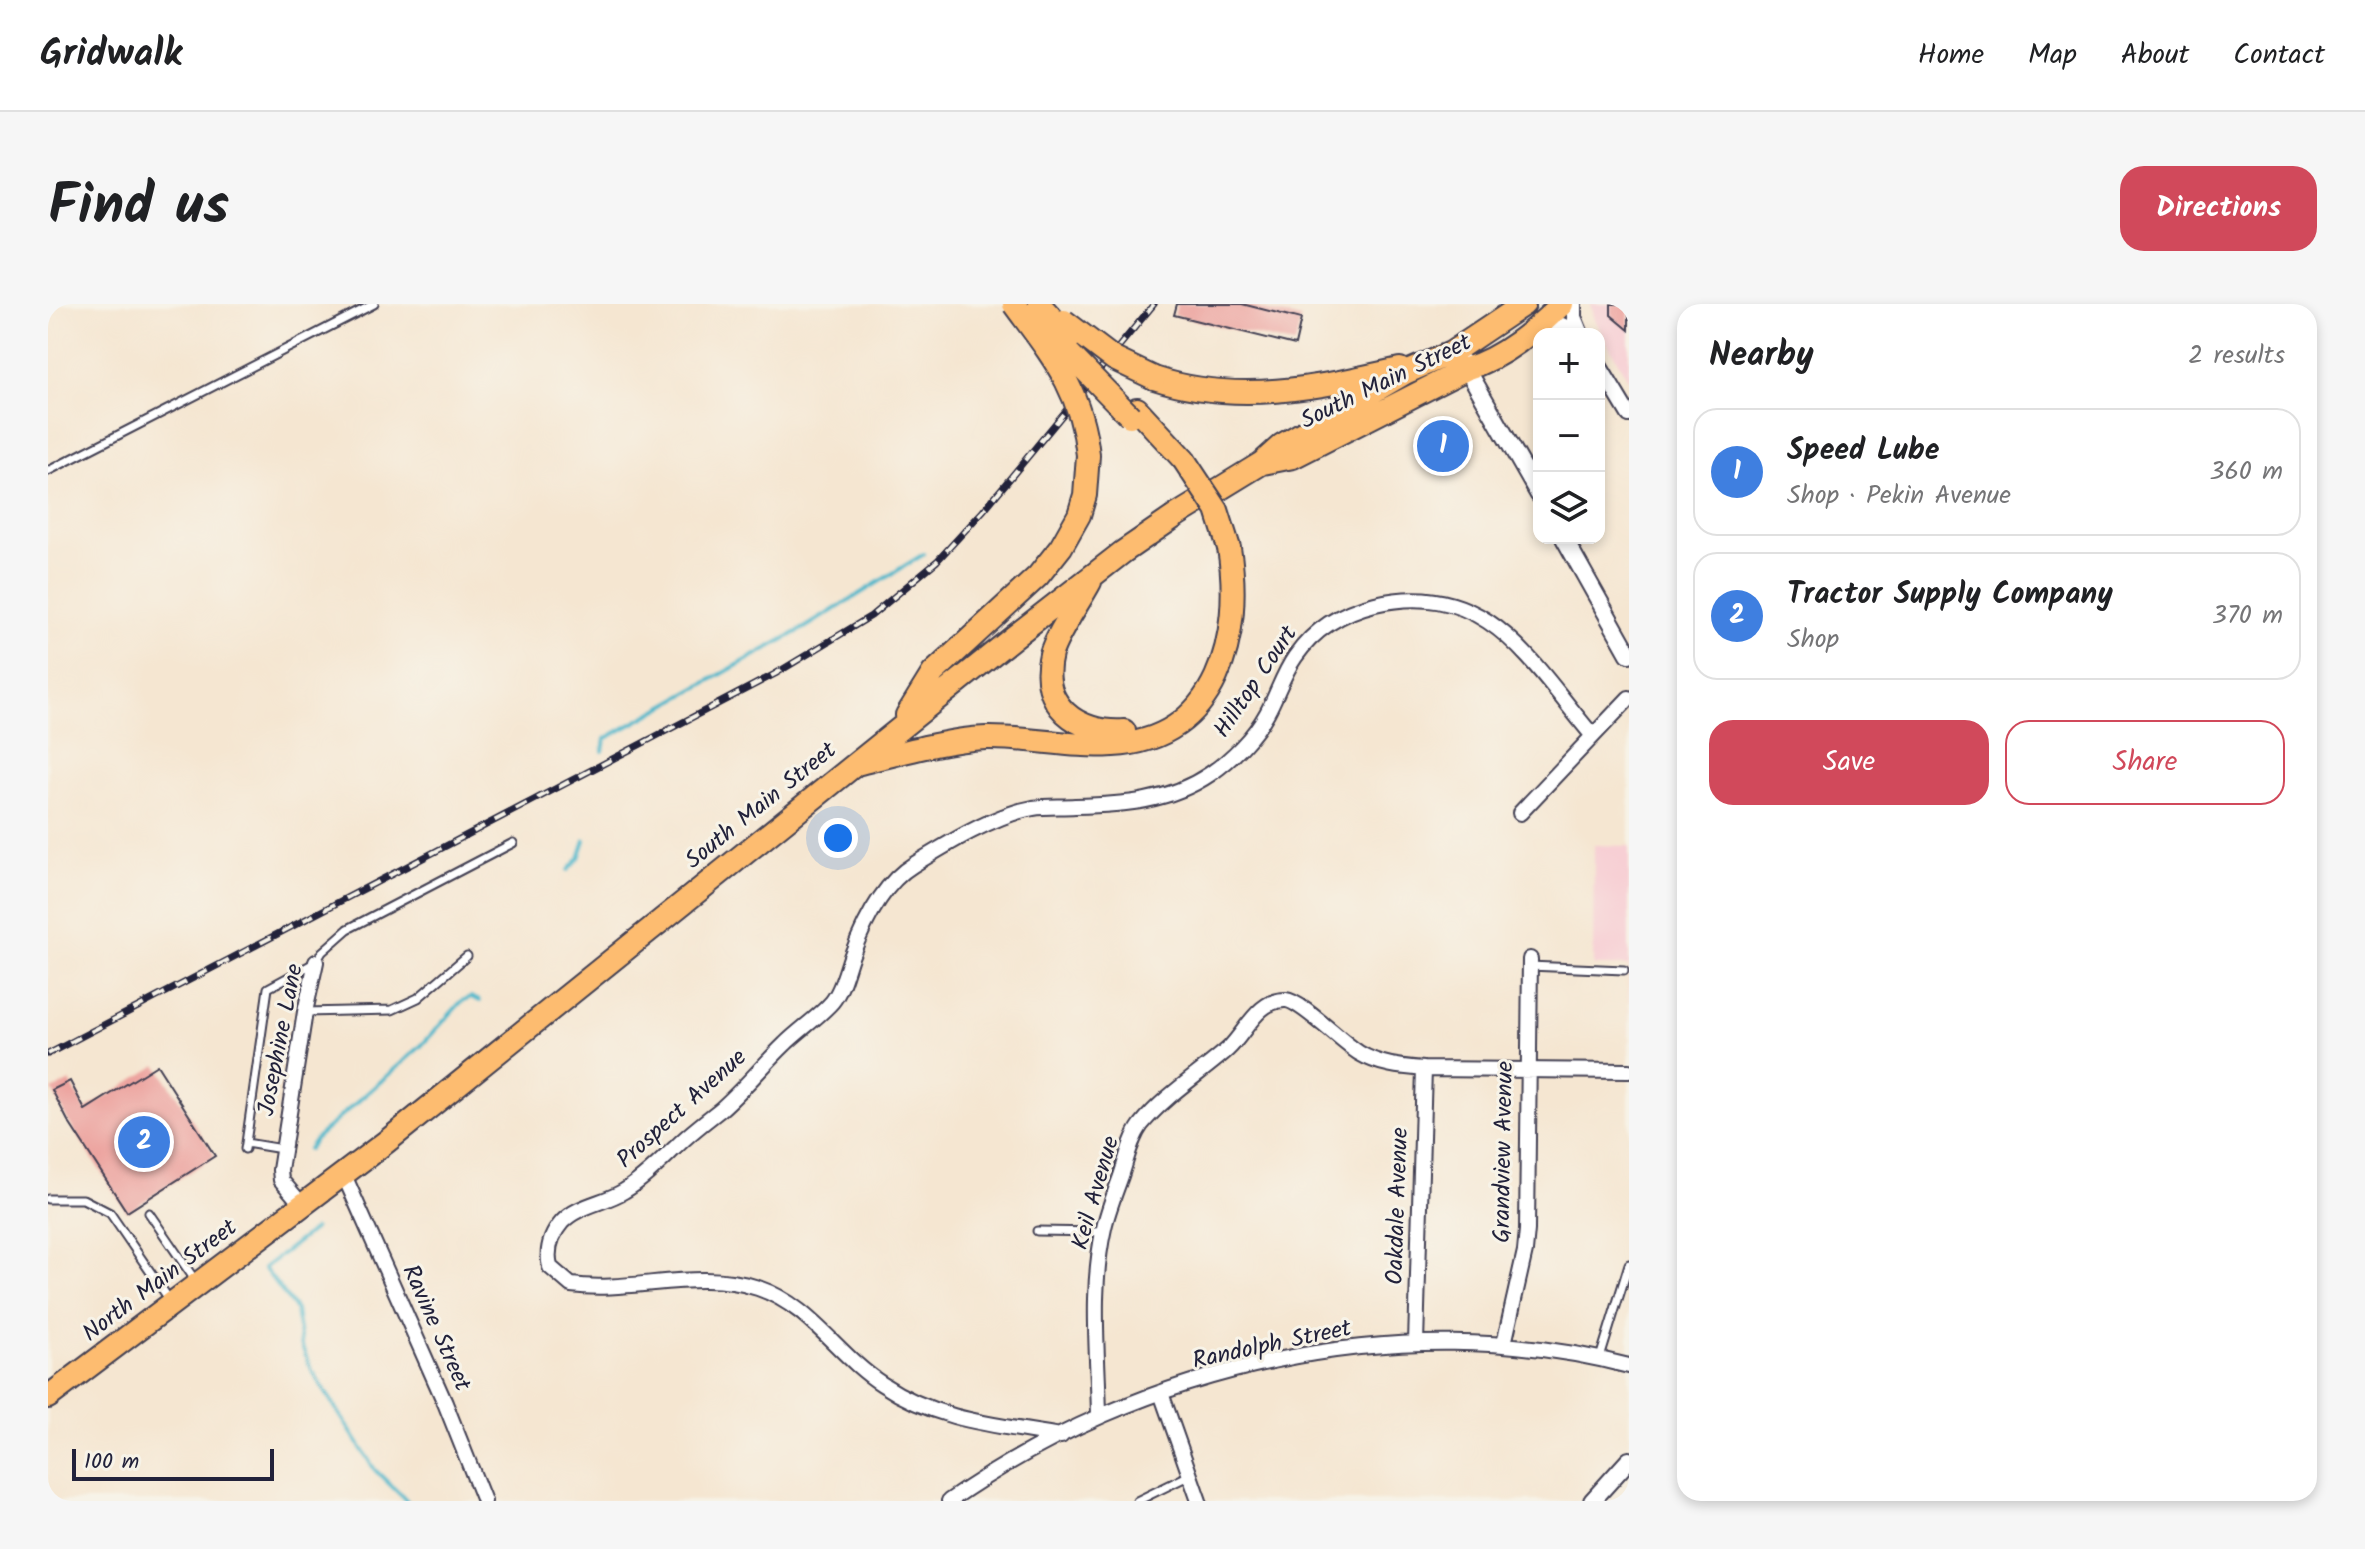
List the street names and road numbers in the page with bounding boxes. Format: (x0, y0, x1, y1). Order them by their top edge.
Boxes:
street label: South Main Street (1294, 323, 1479, 440)
street label: Hilltop Court (1204, 617, 1309, 746)
street label: South Main Street (676, 732, 846, 880)
street label: Josephine Lane (247, 960, 315, 1119)
street label: Prospect Avenue (608, 1039, 756, 1179)
street label: Grandview Avenue (1483, 1061, 1525, 1243)
street label: Oakdale Avenue (1376, 1126, 1420, 1285)
street label: Keil Avenue (1061, 1131, 1131, 1255)
street label: North Main Street (74, 1209, 247, 1353)
street label: Ravine Street (391, 1258, 482, 1398)
street label: Randolph Street (1189, 1309, 1356, 1381)

